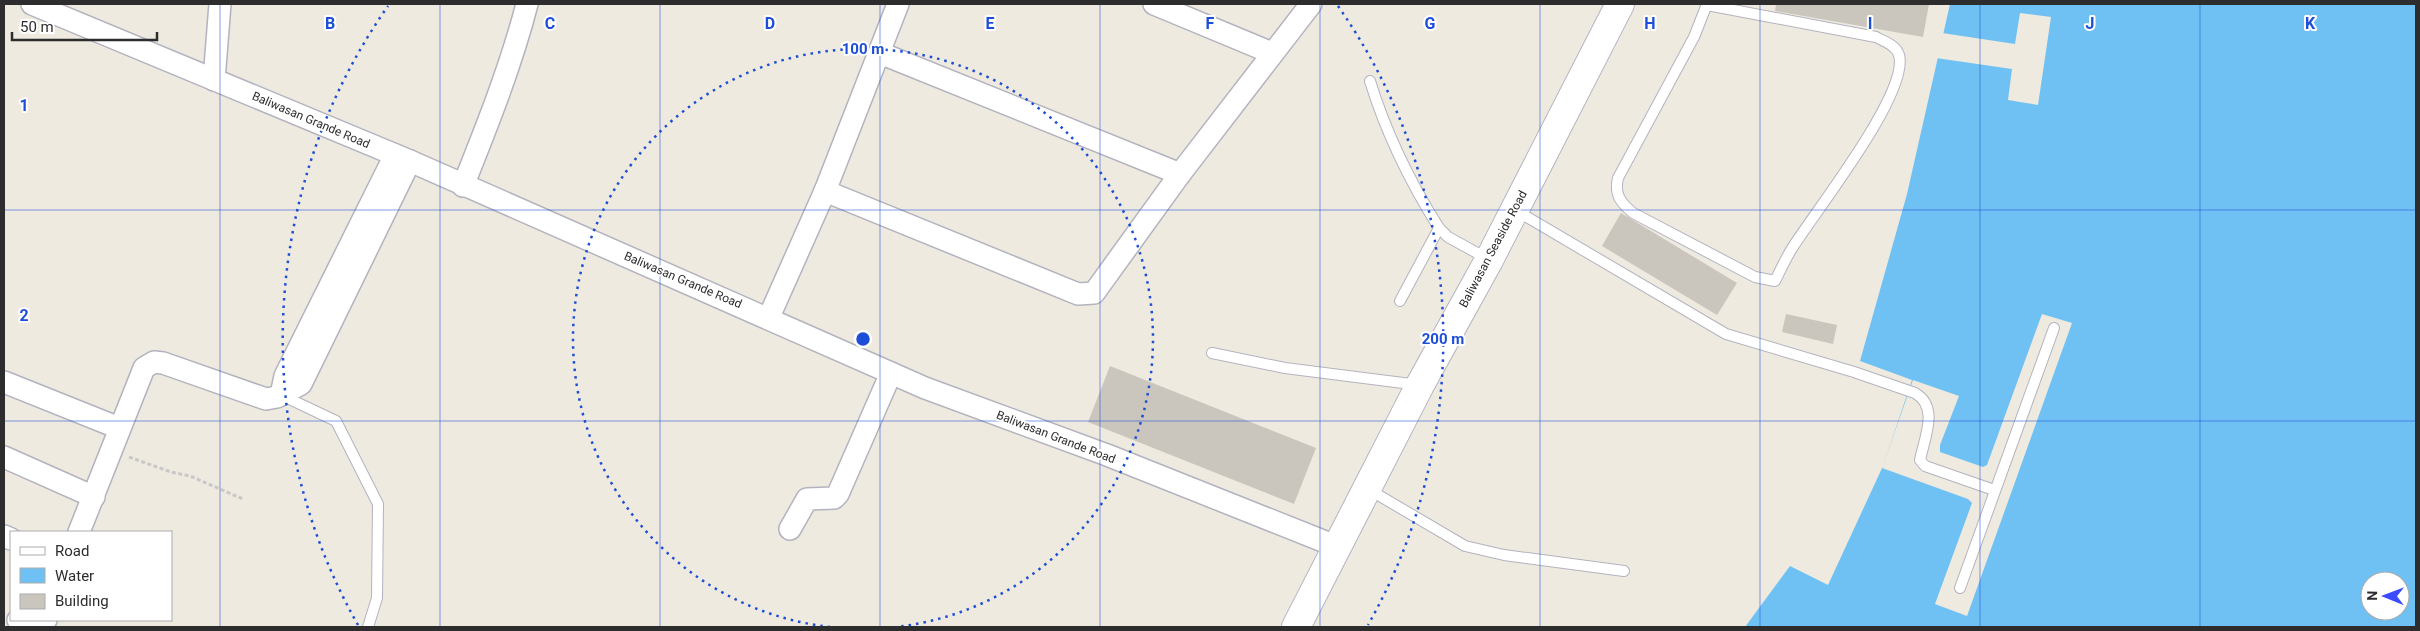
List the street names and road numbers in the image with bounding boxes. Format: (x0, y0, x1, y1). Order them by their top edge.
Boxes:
street label: Baliwasan Grande Road (250, 89, 372, 151)
street label: Baliwasan Seaside Road (1456, 188, 1530, 310)
street label: Baliwasan Grande Road (622, 249, 744, 311)
street label: Baliwasan Grande Road (994, 408, 1118, 466)

